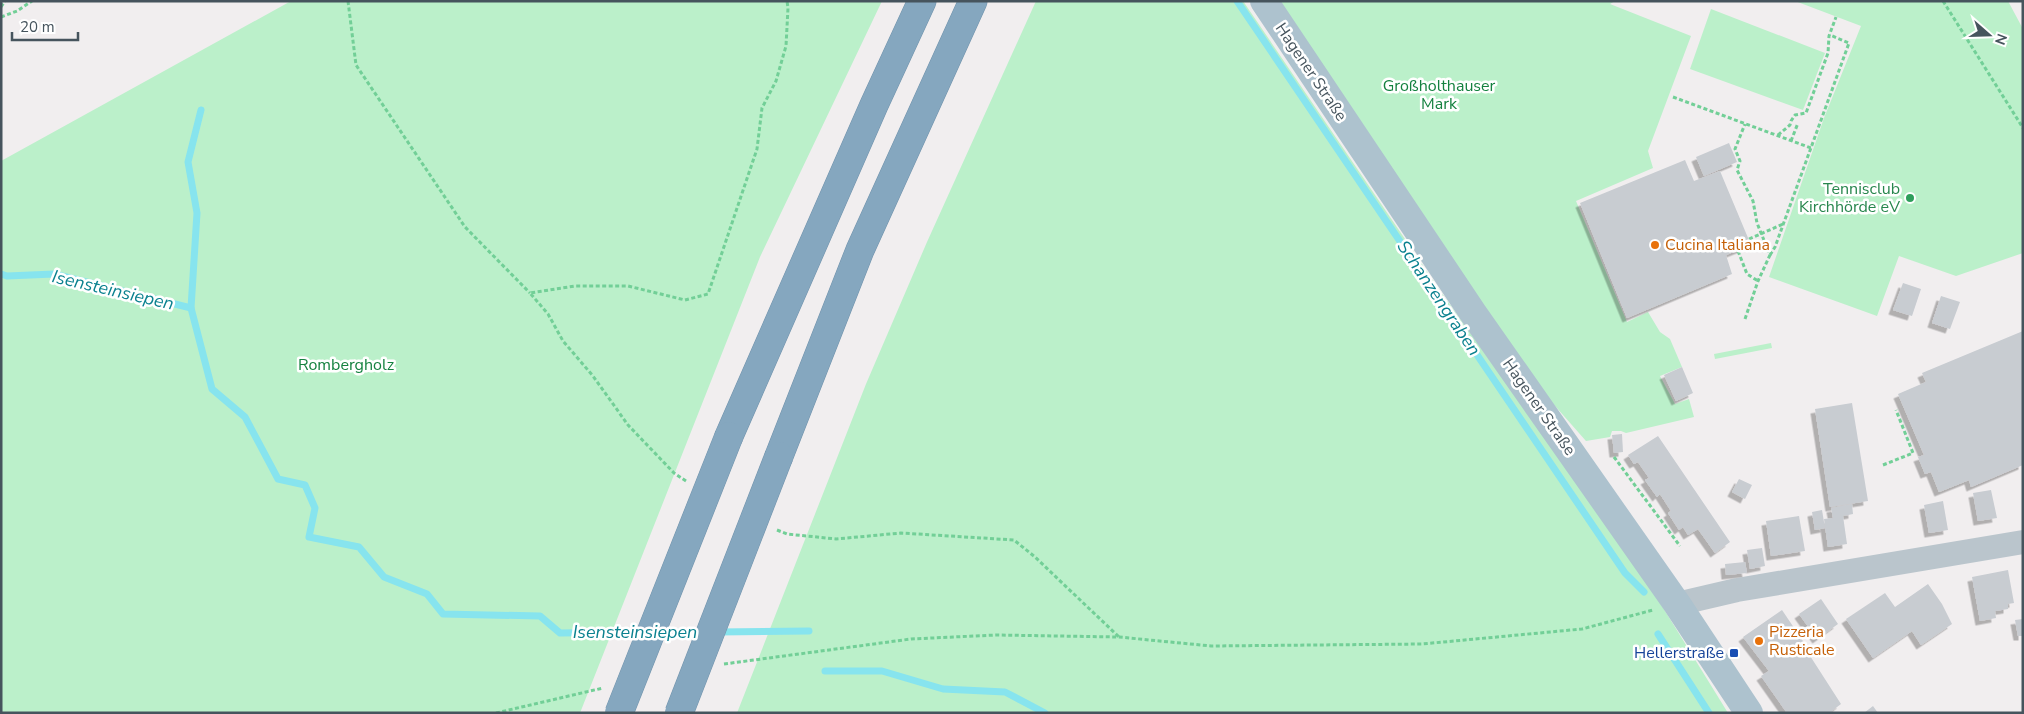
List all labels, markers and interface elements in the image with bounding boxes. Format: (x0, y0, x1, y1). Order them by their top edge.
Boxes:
scale bar (12, 10, 79, 42)
north arrow (1964, 10, 2014, 60)
text: 20 m (20, 17, 55, 37)
street label: Hagener Straße (1270, 19, 1352, 125)
text: N (1990, 31, 2011, 47)
park label: Großholthauser Mark (1383, 75, 1496, 115)
place label: Tennisclub Kirchhörde eV (1799, 178, 1901, 218)
marker: Tennisclub Kirchhörde eV (1904, 192, 1916, 204)
place label: Cucina Italiana (1665, 234, 1770, 256)
water label: Schanzengraben (1392, 236, 1486, 360)
marker: Cucina Italiana (1649, 239, 1661, 251)
water label: Isensteinsiepen (50, 264, 176, 316)
park label: Rombergholz (298, 354, 394, 376)
street label: Hagener Straße (1497, 354, 1581, 460)
water label: Isensteinsiepen (573, 620, 697, 644)
place label: Pizzeria Rusticale (1769, 621, 1835, 661)
marker: Pizzeria Rusticale (1753, 635, 1765, 647)
place label: Hellerstraße (1634, 642, 1724, 664)
marker: Hellerstraße (1728, 647, 1740, 659)

